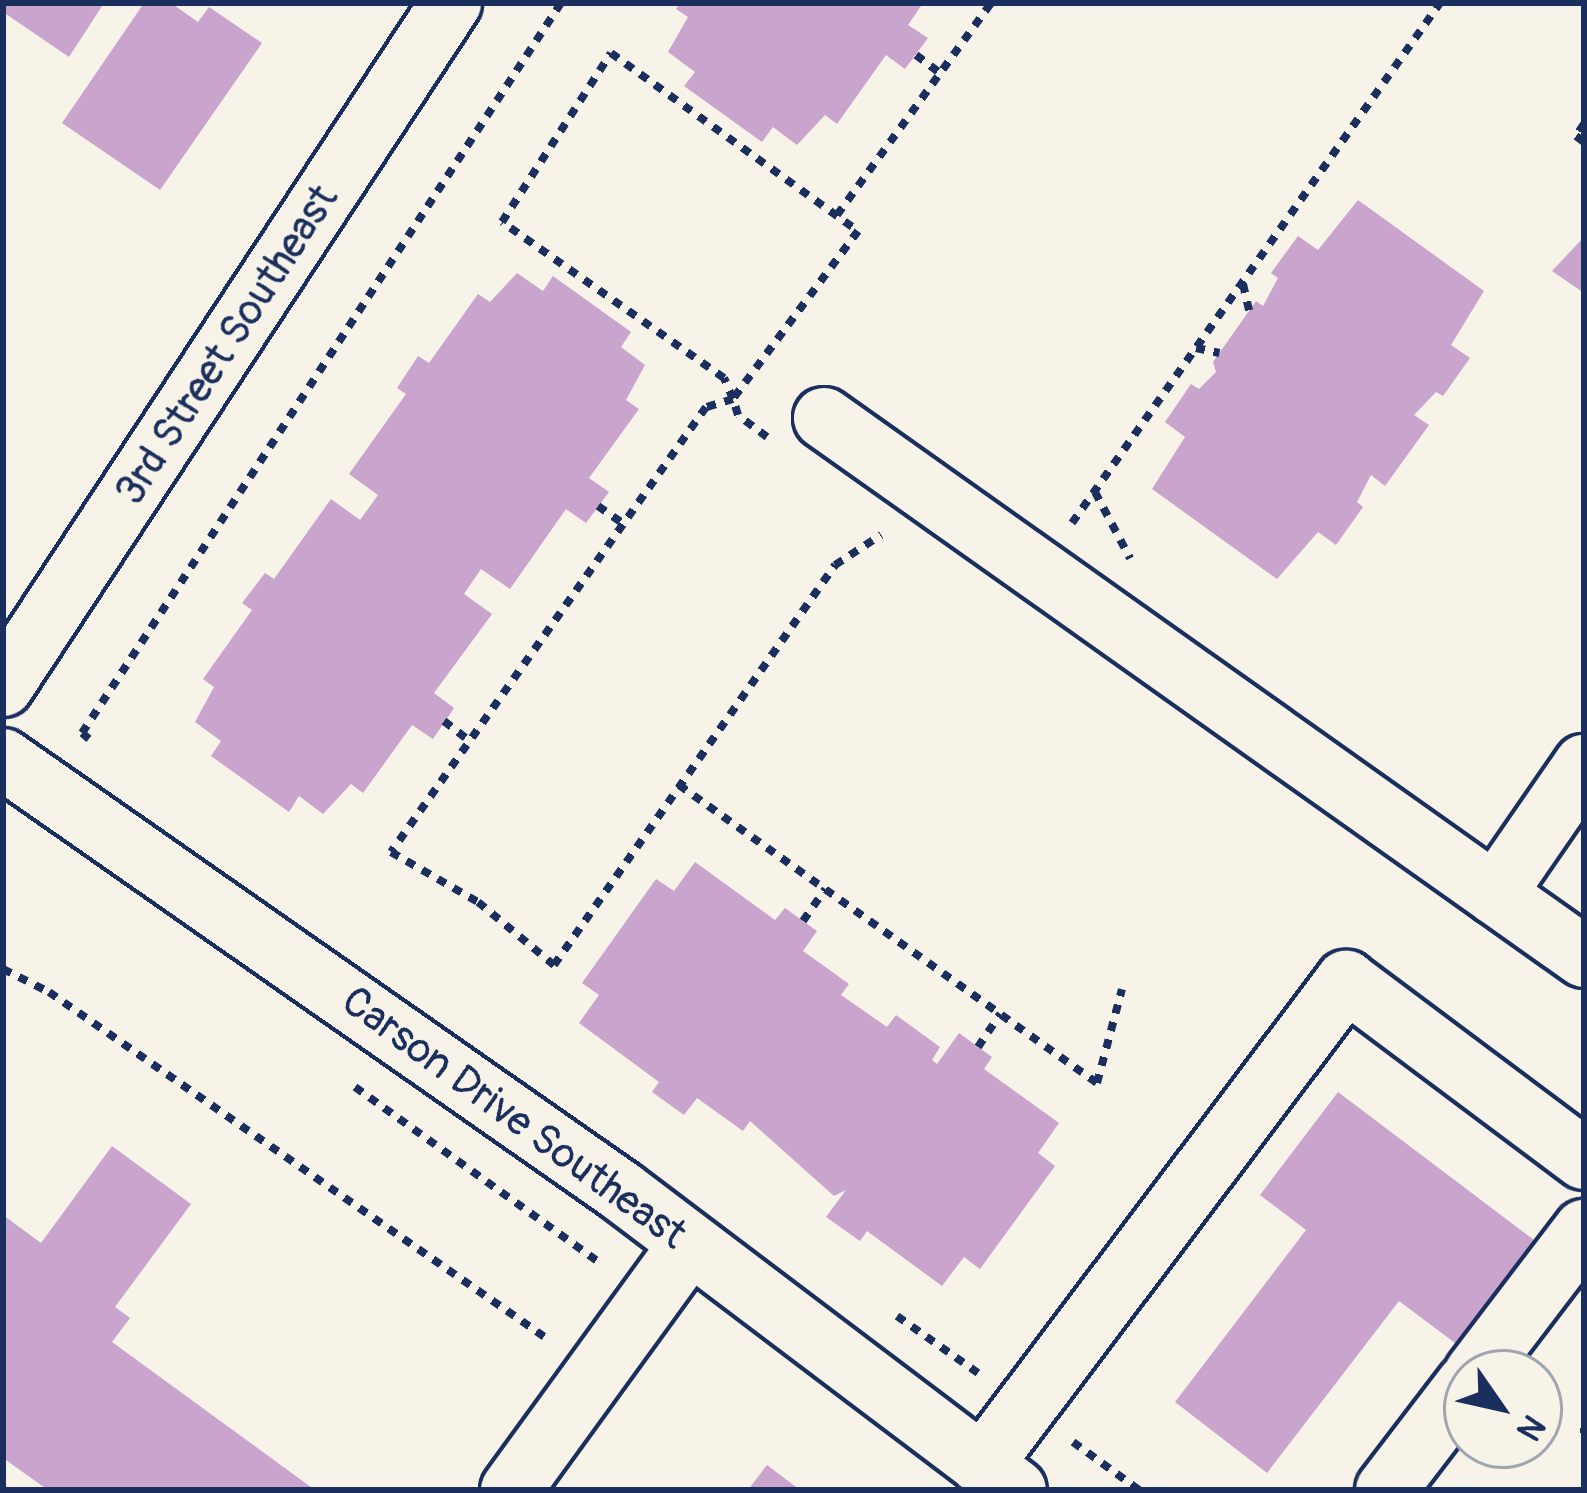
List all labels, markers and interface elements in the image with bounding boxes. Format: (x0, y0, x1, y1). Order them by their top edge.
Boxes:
street label: 3rd Street Southeast (105, 176, 349, 514)
street label: Carson Drive Southeast (332, 976, 696, 1260)
north arrow (1443, 1349, 1563, 1469)
text: N (1508, 1407, 1554, 1448)

